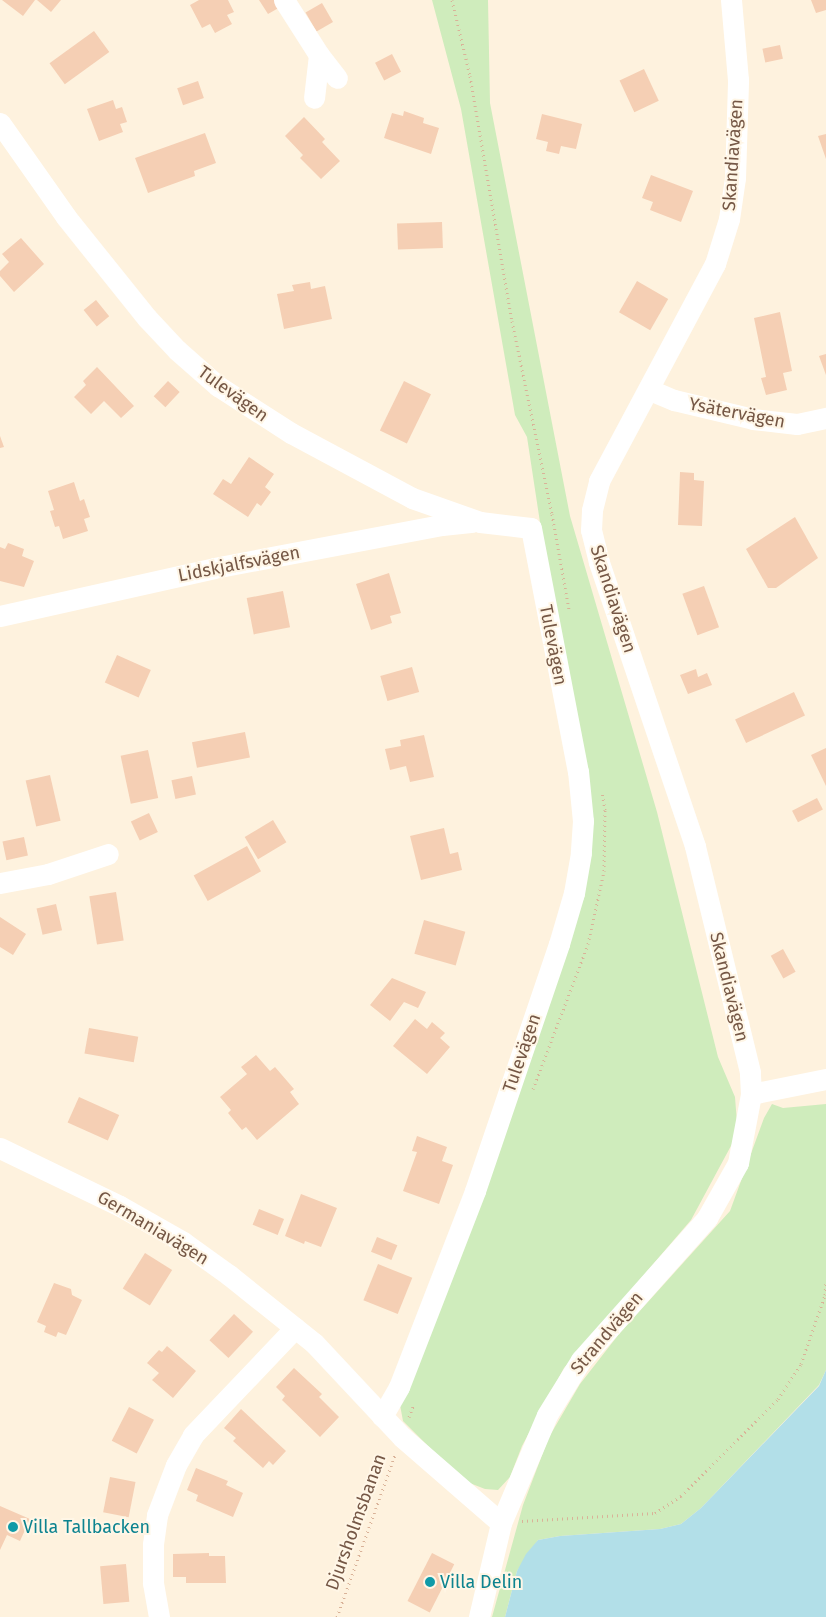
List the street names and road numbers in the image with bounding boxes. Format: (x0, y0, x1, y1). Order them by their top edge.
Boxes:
street label: Skandiavägen (718, 98, 748, 212)
street label: Tulevägen (194, 361, 272, 427)
street label: Ysätervägen (687, 393, 787, 433)
street label: Lidskjalfsvägen (176, 542, 302, 586)
street label: Skandiavägen (585, 542, 641, 656)
street label: Tulevägen (535, 603, 571, 687)
street label: Skandiavägen (705, 930, 753, 1044)
street label: Tulevägen (499, 1011, 545, 1095)
street label: Germaniavägen (93, 1186, 213, 1270)
street label: Strandvägen (566, 1287, 648, 1379)
street label: Djursholmsbanan (321, 1451, 391, 1593)

